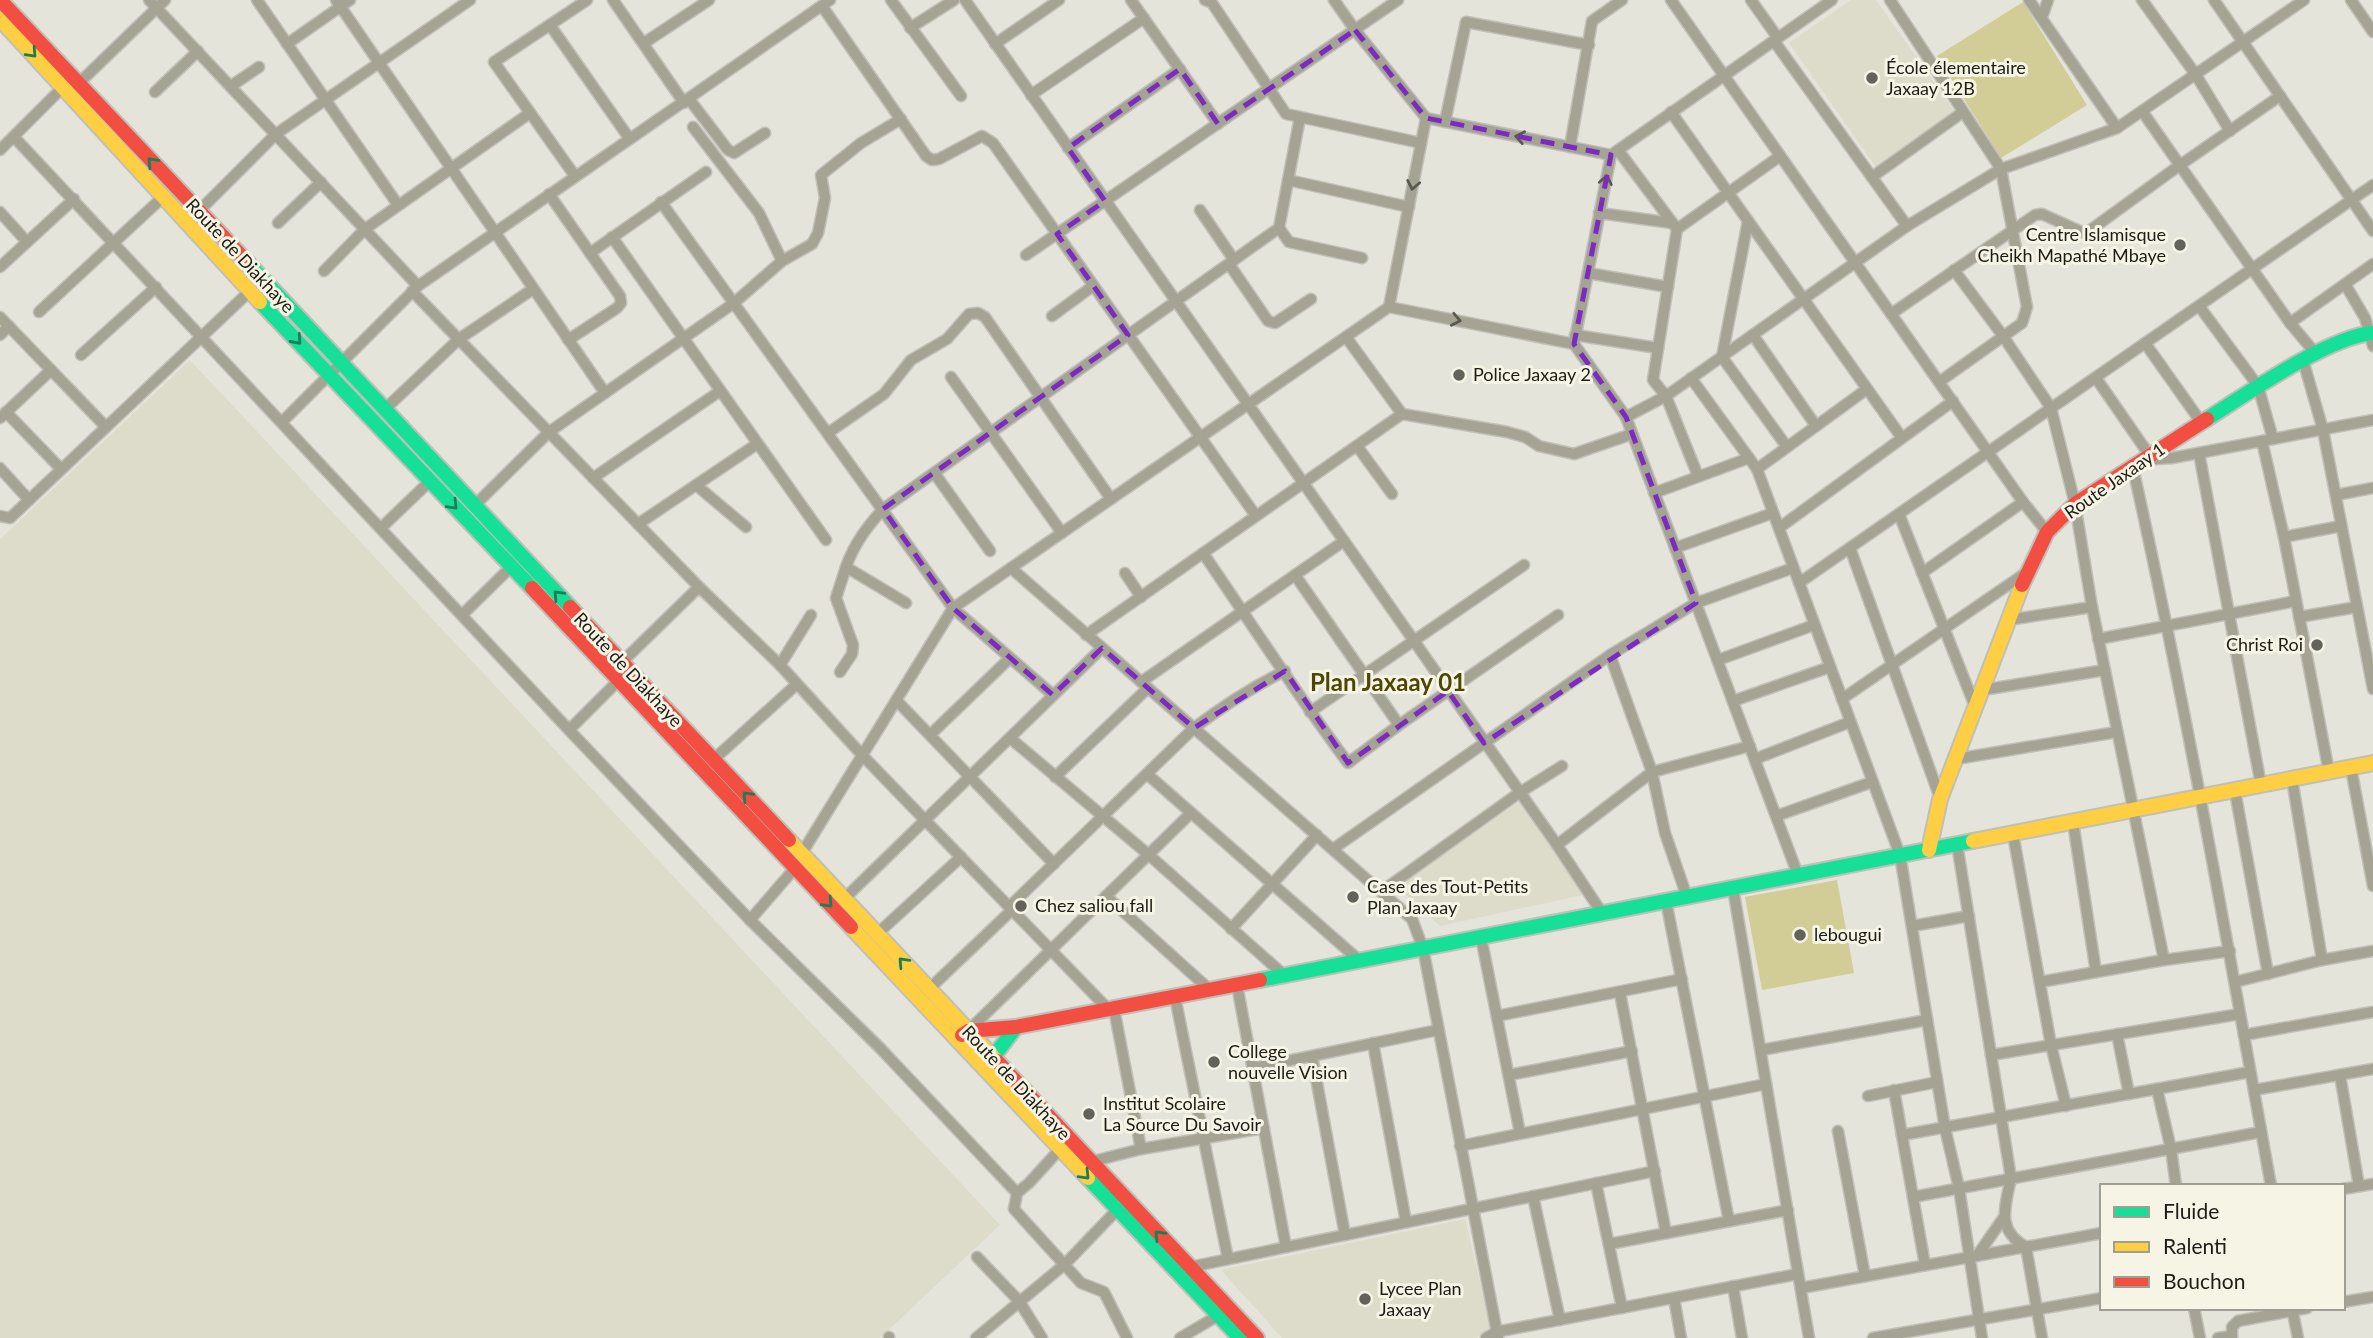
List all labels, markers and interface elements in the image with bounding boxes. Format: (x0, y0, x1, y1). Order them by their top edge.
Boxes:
one-way arrow (23, 45, 36, 58)
place label: École élementaire Jaxaay 12B (1886, 56, 2026, 99)
marker: École élementaire Jaxaay 12B (1864, 70, 1880, 86)
one-way arrow (1514, 130, 1526, 145)
one-way arrow (148, 157, 160, 170)
one-way arrow (1597, 174, 1612, 186)
one-way arrow (1406, 179, 1421, 191)
street label: Route de Diakhaye (182, 193, 300, 317)
place label: Centre Islamisque Cheikh Mapathé Mbaye (1977, 223, 2166, 266)
marker: Centre Islamisque Cheikh Mapathé Mbaye (2172, 237, 2188, 253)
one-way arrow (1450, 312, 1462, 327)
one-way arrow (289, 332, 301, 345)
place label: Police Jaxaay 2 (1473, 363, 1591, 385)
marker: Police Jaxaay 2 (1451, 367, 1467, 383)
street label: Route Jaxaay 1 (2060, 437, 2169, 523)
one-way arrow (445, 497, 458, 510)
one-way arrow (553, 590, 566, 603)
street label: Route de Diakhaye (570, 607, 688, 731)
place label: Christ Roi (2226, 633, 2303, 655)
marker: Christ Roi (2309, 637, 2325, 653)
district label: Plan Jaxaay 01 (1310, 667, 1466, 696)
one-way arrow (743, 791, 756, 804)
place label: Case des Tout-Petits Plan Jaxaay (1367, 875, 1528, 918)
marker: Case des Tout-Petits Plan Jaxaay (1345, 889, 1361, 905)
place label: Chez saliou fall (1035, 894, 1153, 916)
one-way arrow (820, 895, 832, 908)
marker: Chez saliou fall (1013, 898, 1029, 914)
place label: lebougui (1814, 923, 1882, 945)
marker: lebougui (1792, 927, 1808, 943)
one-way arrow (899, 957, 912, 970)
street label: Route de Diakhaye (958, 1020, 1076, 1144)
place label: College nouvelle Vision (1228, 1040, 1348, 1083)
marker: College nouvelle Vision (1206, 1054, 1222, 1070)
place label: Institut Scolaire La Source Du Savoir (1103, 1092, 1262, 1135)
marker: Institut Scolaire La Source Du Savoir (1081, 1106, 1097, 1122)
one-way arrow (1076, 1167, 1089, 1180)
legend (2100, 1184, 2345, 1310)
text: Fluide (2163, 1198, 2219, 1223)
one-way arrow (1155, 1230, 1168, 1243)
text: Ralenti (2163, 1233, 2227, 1258)
text: Bouchon (2163, 1268, 2245, 1293)
place label: Lycee Plan Jaxaay (1379, 1277, 1462, 1320)
marker: Lycee Plan Jaxaay (1357, 1291, 1373, 1307)

